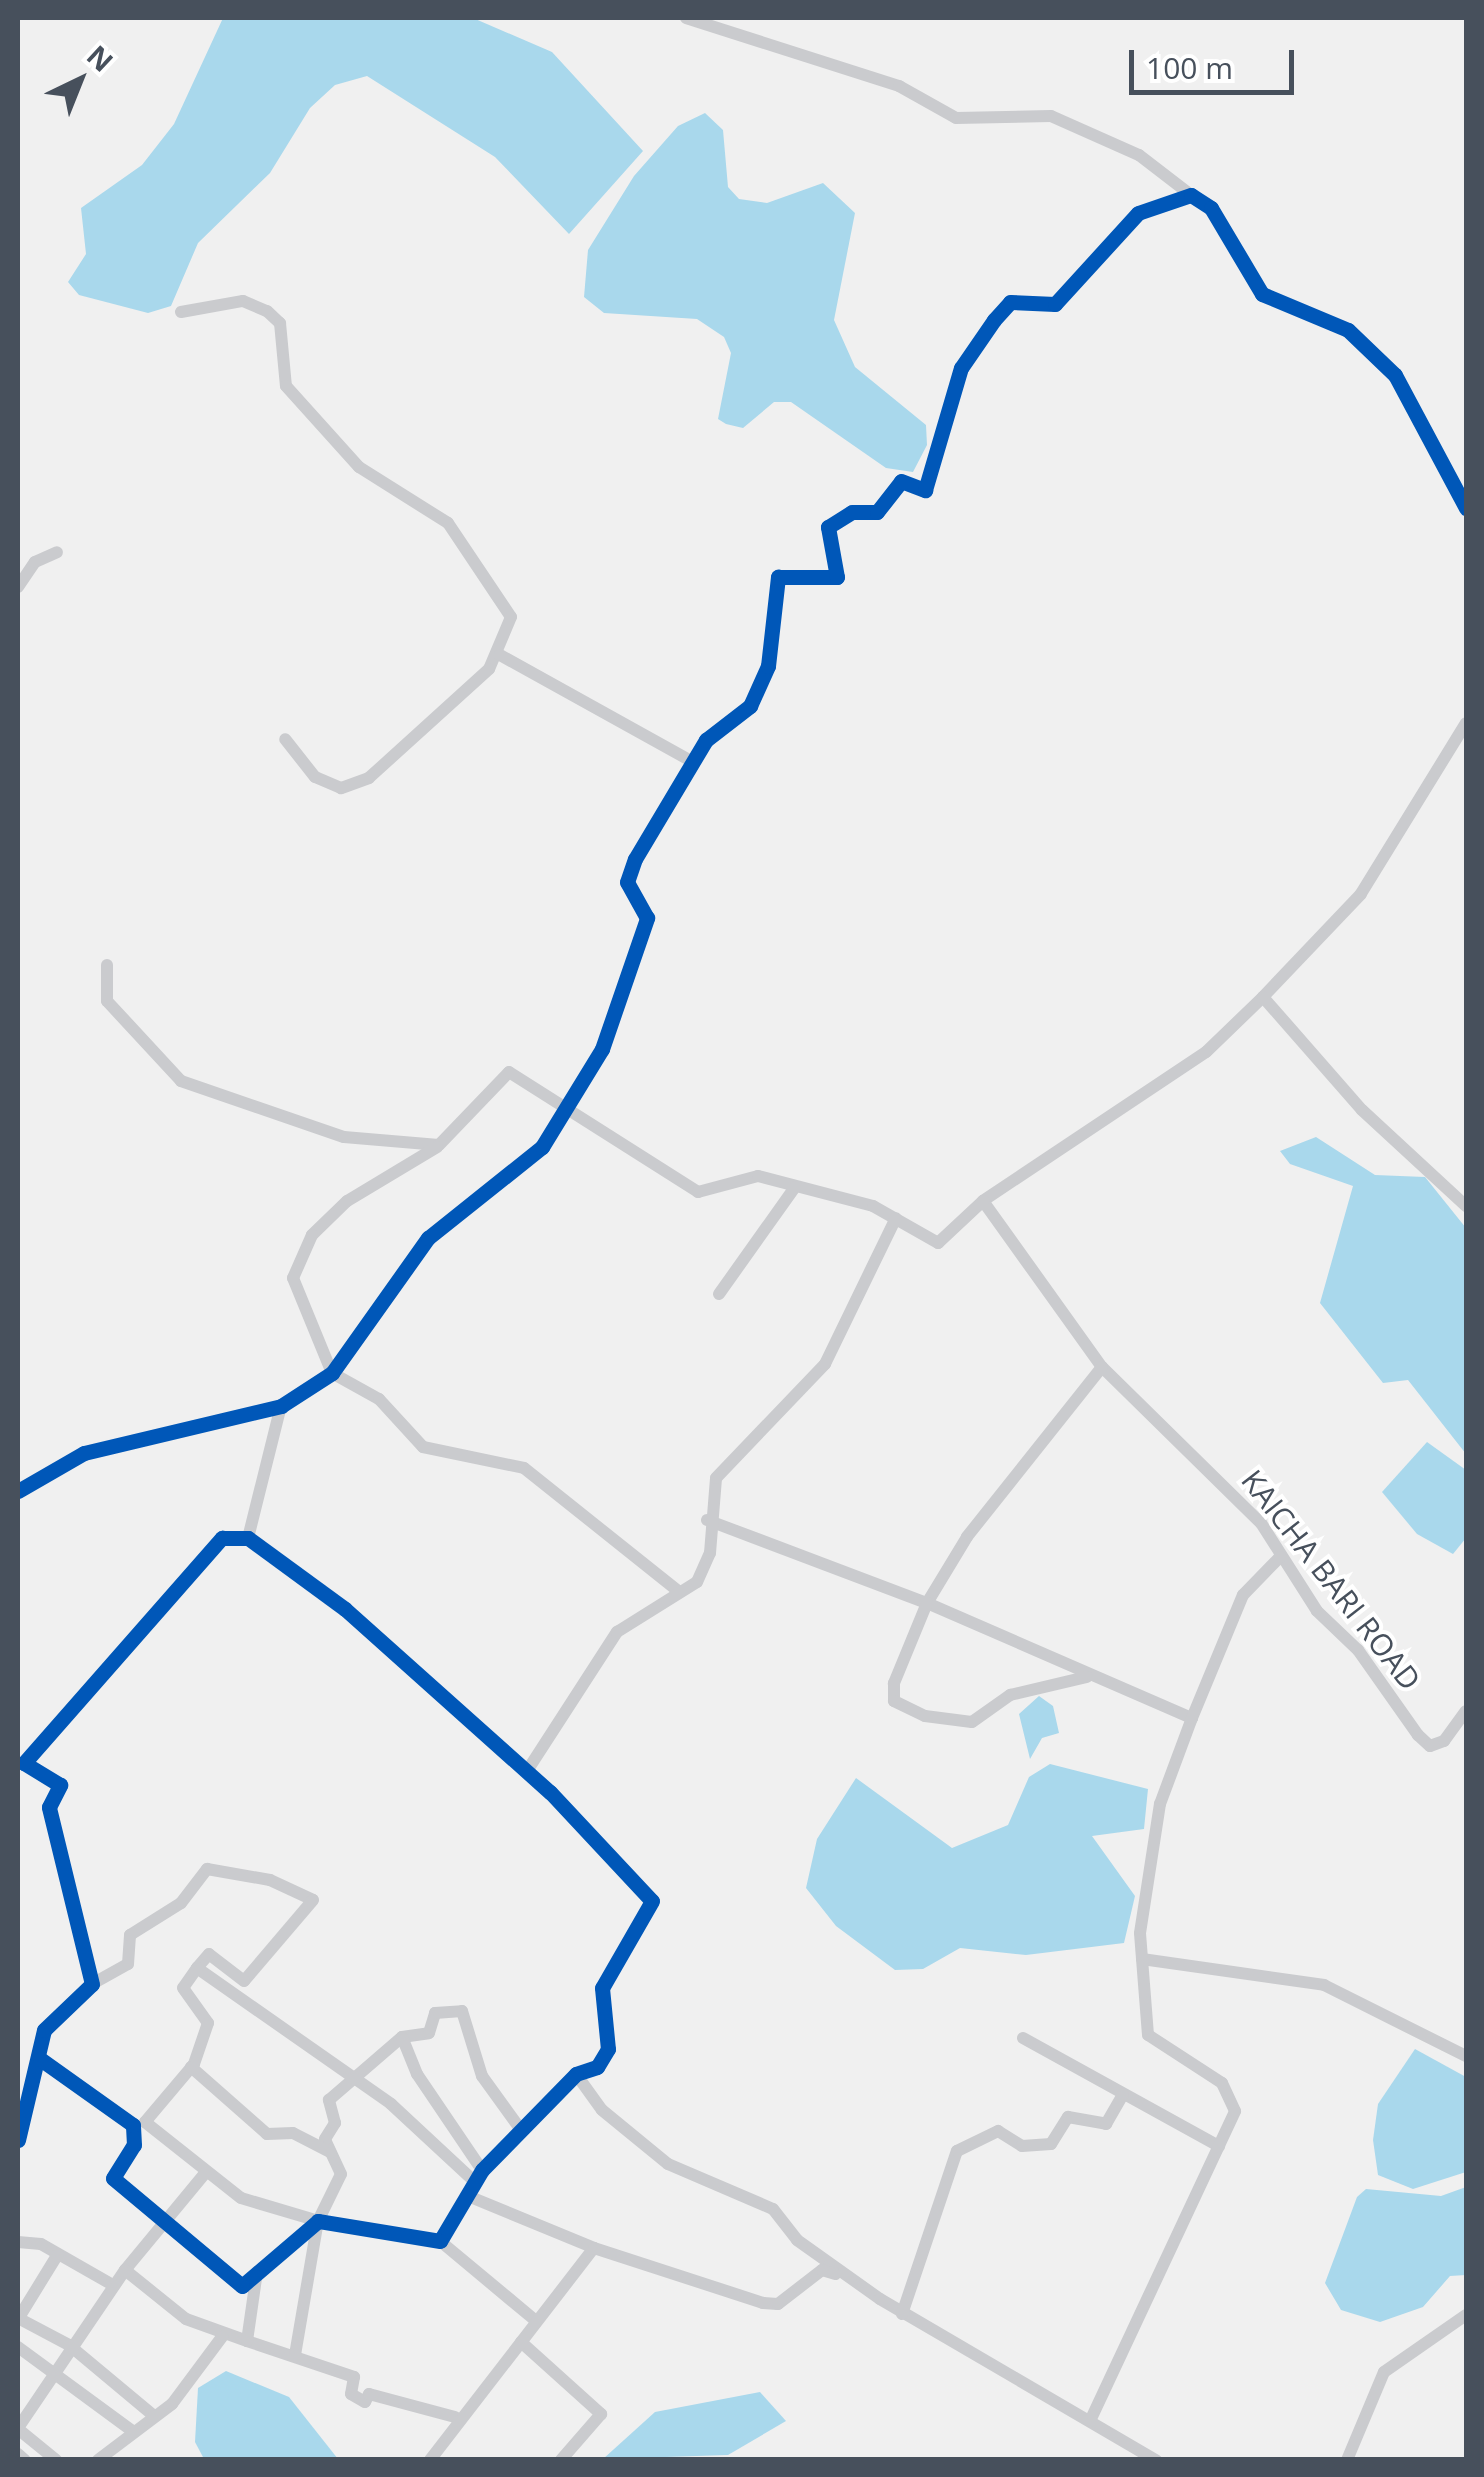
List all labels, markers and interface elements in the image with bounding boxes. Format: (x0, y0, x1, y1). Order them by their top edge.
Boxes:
north arrow (30, 30, 130, 130)
scale bar (1134, 30, 1299, 92)
text: N (79, 36, 122, 80)
text: 100 m (1146, 47, 1233, 88)
street label: KAICHA BARI ROAD (1234, 1463, 1428, 1697)

